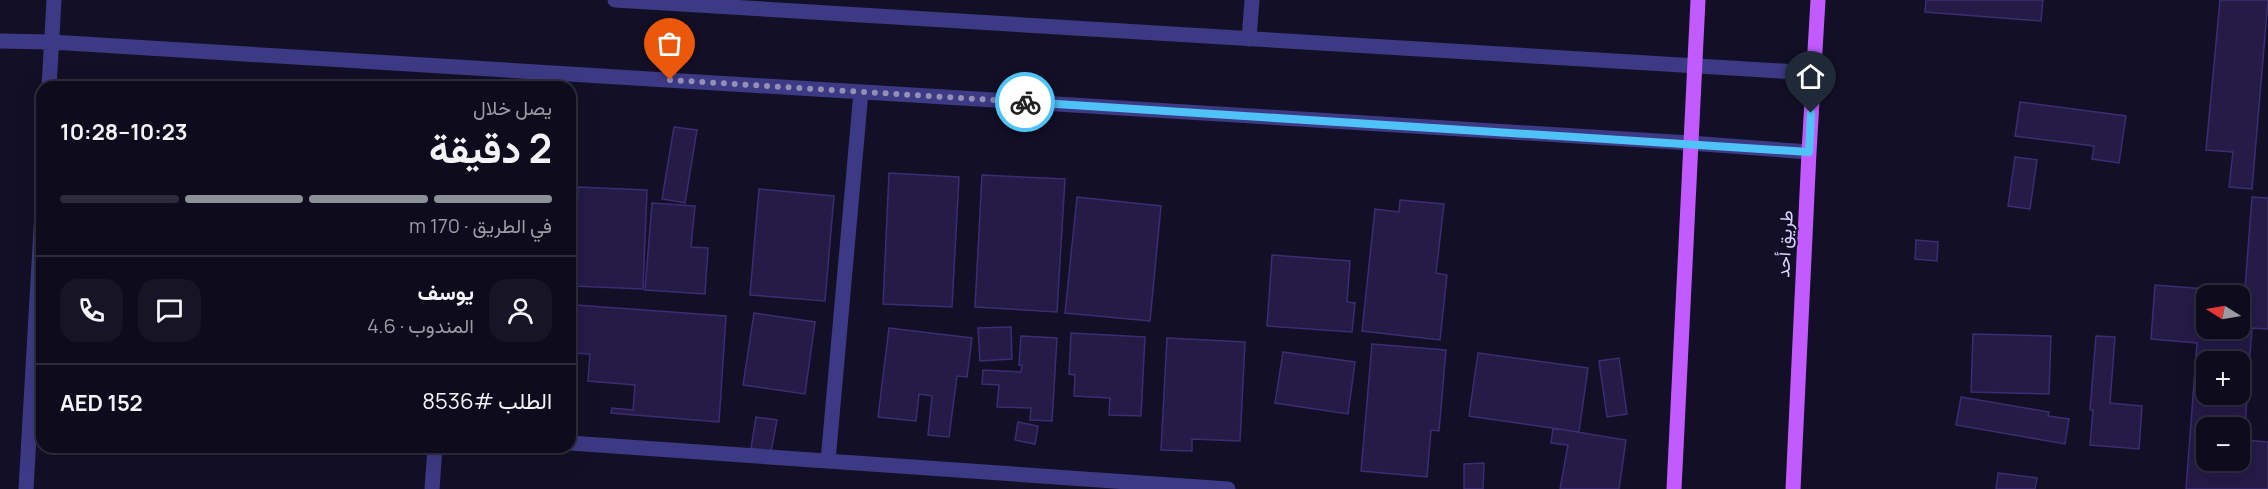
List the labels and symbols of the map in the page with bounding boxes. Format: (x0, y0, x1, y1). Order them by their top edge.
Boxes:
pin (644, 18, 695, 80)
pin (1785, 51, 1836, 113)
courier (995, 72, 1055, 132)
street label: طريق أحد (1770, 210, 1798, 278)
north arrow (2196, 285, 2250, 339)

